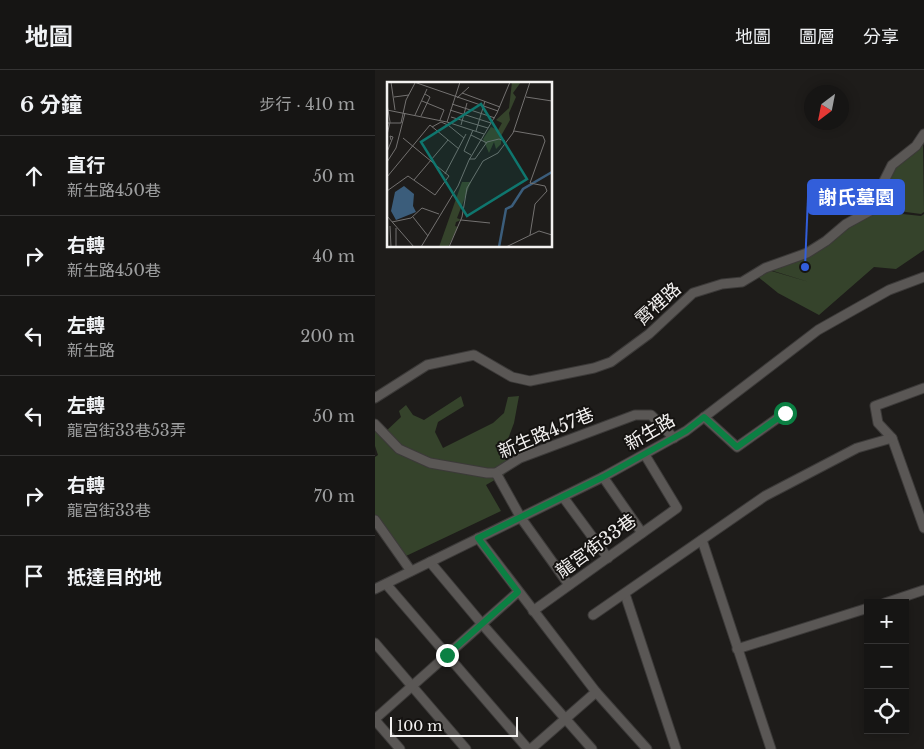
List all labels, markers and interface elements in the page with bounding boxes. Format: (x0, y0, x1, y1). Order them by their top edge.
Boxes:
text: 地圖 (25, 22, 73, 51)
text: 地圖 (735, 26, 771, 48)
text: 圖層 (799, 26, 835, 48)
text: 分享 (863, 26, 899, 48)
inset map (387, 82, 553, 248)
north arrow (804, 85, 849, 130)
text: 6 分鐘 (20, 92, 82, 118)
text: 步行 · 410 m (260, 94, 355, 114)
text: 直行 (67, 154, 105, 177)
icon: ahead (20, 162, 48, 190)
text: 50 m (313, 166, 355, 186)
text: 新生路450巷 (67, 180, 161, 200)
callout: 謝氏墓園 (808, 180, 904, 214)
text: 謝氏墓園 (818, 186, 894, 209)
text: 右轉 (67, 234, 105, 257)
icon: right (20, 242, 48, 270)
text: 40 m (312, 246, 355, 266)
text: 新生路450巷 (67, 260, 161, 280)
street label: 霄裡路 (631, 278, 685, 330)
text: 左轉 (67, 314, 105, 337)
icon: left (20, 322, 48, 350)
text: 200 m (301, 326, 355, 346)
text: 新生路 (67, 340, 115, 360)
text: 左轉 (67, 394, 105, 417)
icon: left (20, 402, 48, 430)
route start (774, 402, 797, 425)
street label: 新生路457巷 (495, 403, 597, 463)
text: 50 m (313, 406, 355, 426)
street label: 新生路 (621, 409, 679, 455)
text: 龍宮街33巷53弄 (67, 420, 186, 440)
text: 右轉 (67, 474, 105, 497)
icon: right (20, 482, 48, 510)
text: 70 m (314, 486, 355, 506)
text: 龍宮街33巷 (67, 500, 151, 520)
street label: 龍宮街33巷 (551, 509, 641, 583)
icon: arrive (20, 562, 48, 590)
text: 抵達目的地 (67, 566, 162, 589)
map controls (864, 599, 909, 734)
button: + (864, 599, 909, 644)
route end (436, 644, 459, 667)
button: − (864, 644, 909, 689)
button: locate (864, 689, 909, 734)
scale bar (390, 714, 517, 737)
text: 100 m (397, 717, 442, 735)

